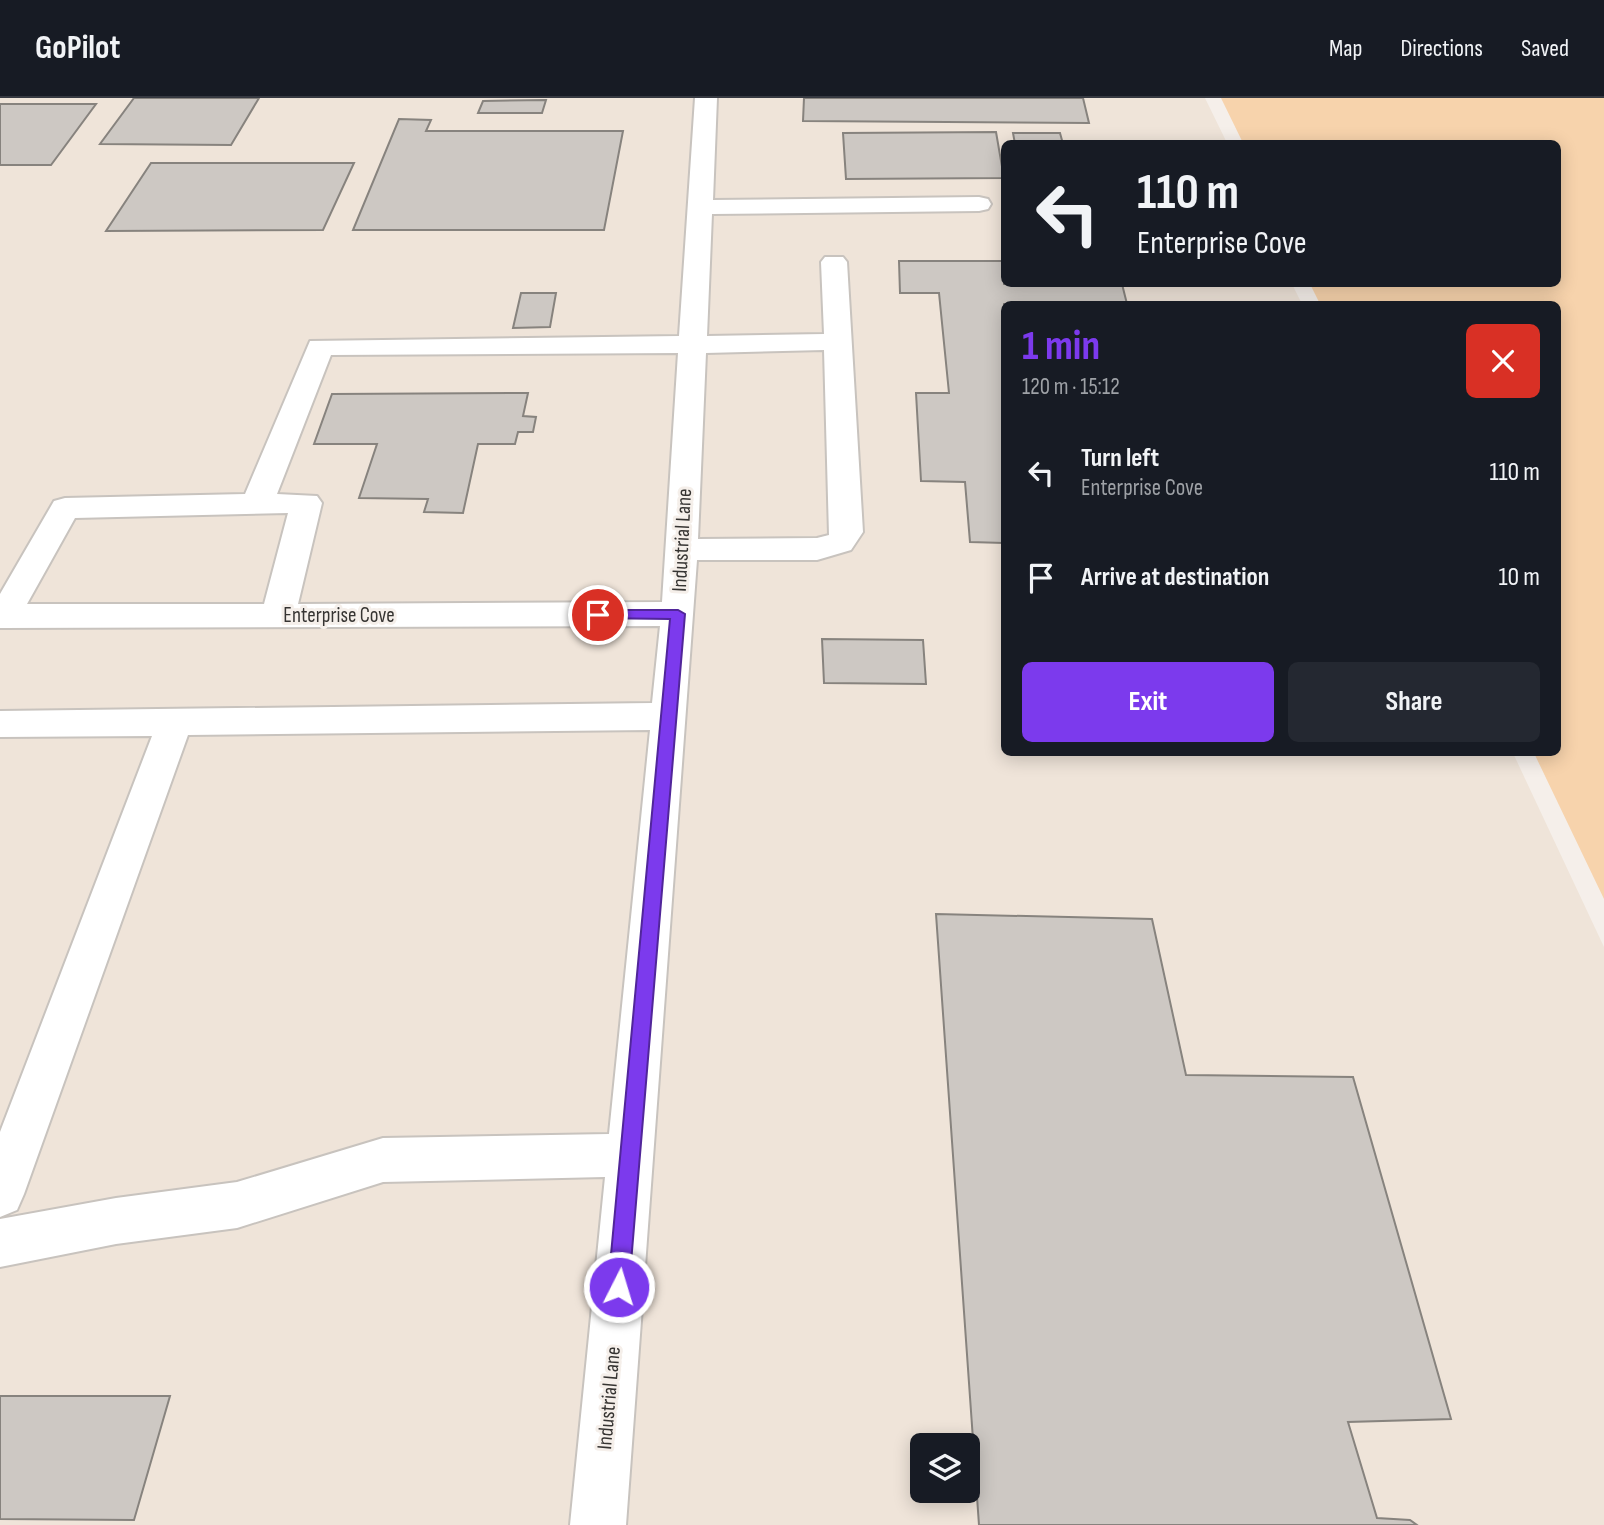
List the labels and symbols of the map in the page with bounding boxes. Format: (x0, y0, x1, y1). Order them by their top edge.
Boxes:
street label: Industrial Lane (667, 488, 697, 592)
pin (568, 585, 628, 645)
street label: Enterprise Cove (283, 603, 395, 628)
position arrow (582, 1250, 656, 1324)
street label: Industrial Lane (592, 1345, 626, 1451)

